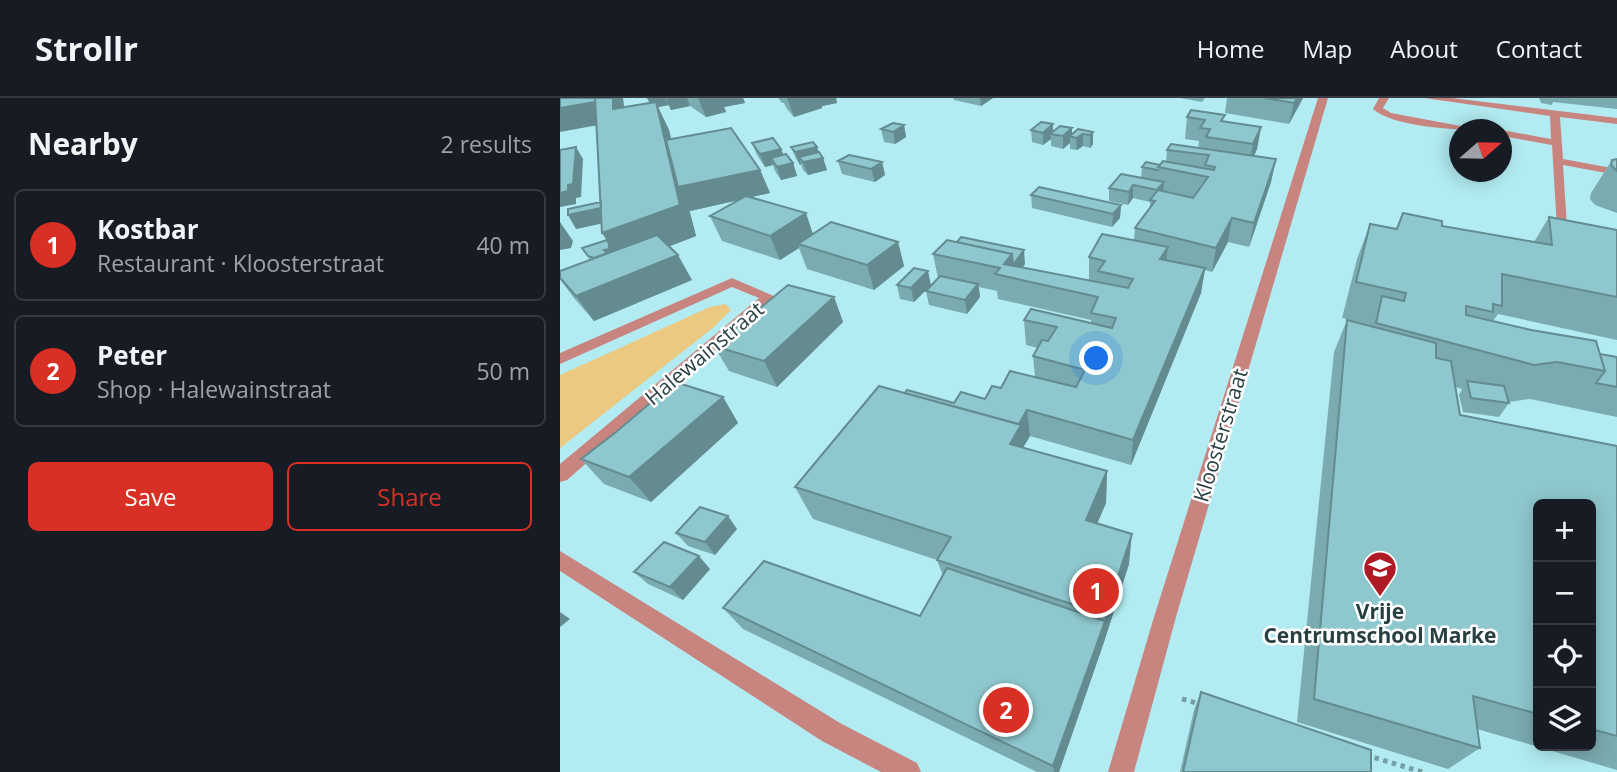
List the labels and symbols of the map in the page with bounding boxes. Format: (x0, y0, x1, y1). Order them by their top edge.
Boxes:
north arrow (1449, 119, 1512, 182)
street label: Halewainstraat (639, 295, 769, 411)
your location (1079, 341, 1113, 375)
street label: Kloosterstraat (1186, 365, 1254, 505)
school or university icon: Vrije Centrumschool Marke (1361, 549, 1399, 598)
pin: 1 (1073, 565, 1119, 617)
place label: Vrije Centrumschool Marke (1263, 597, 1497, 649)
pin: 2 (983, 684, 1029, 736)

